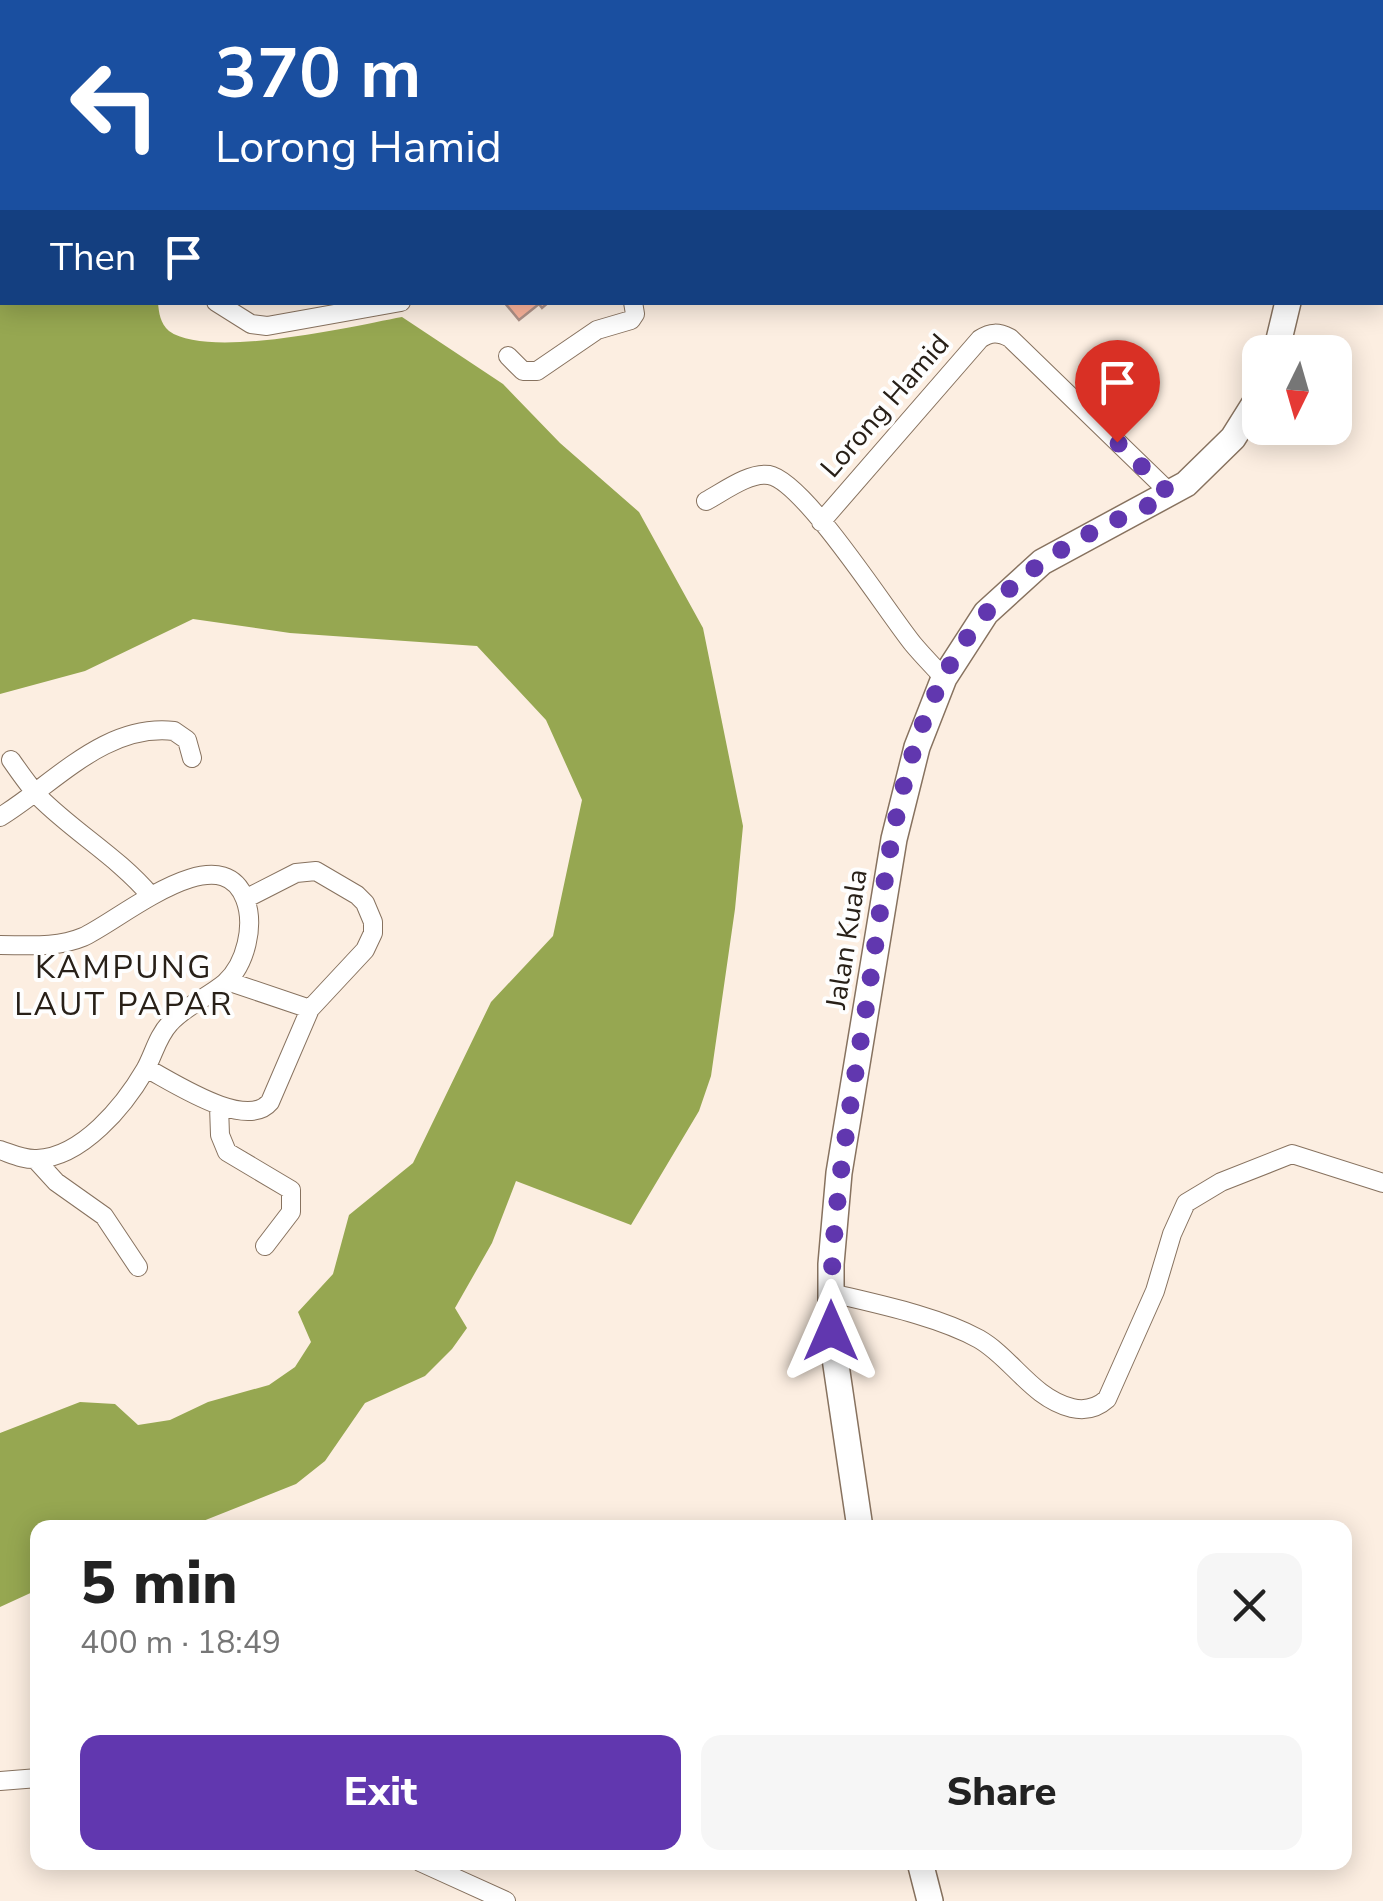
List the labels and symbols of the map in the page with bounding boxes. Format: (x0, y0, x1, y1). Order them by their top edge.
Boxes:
street label: Lorong Hamid (812, 326, 958, 486)
north arrow (1242, 335, 1352, 445)
pin (1075, 340, 1160, 443)
street label: Jalan Kuala (817, 866, 877, 1013)
district label: KAMPUNG LAUT PAPAR (14, 946, 234, 1026)
position arrow (779, 1279, 883, 1383)

